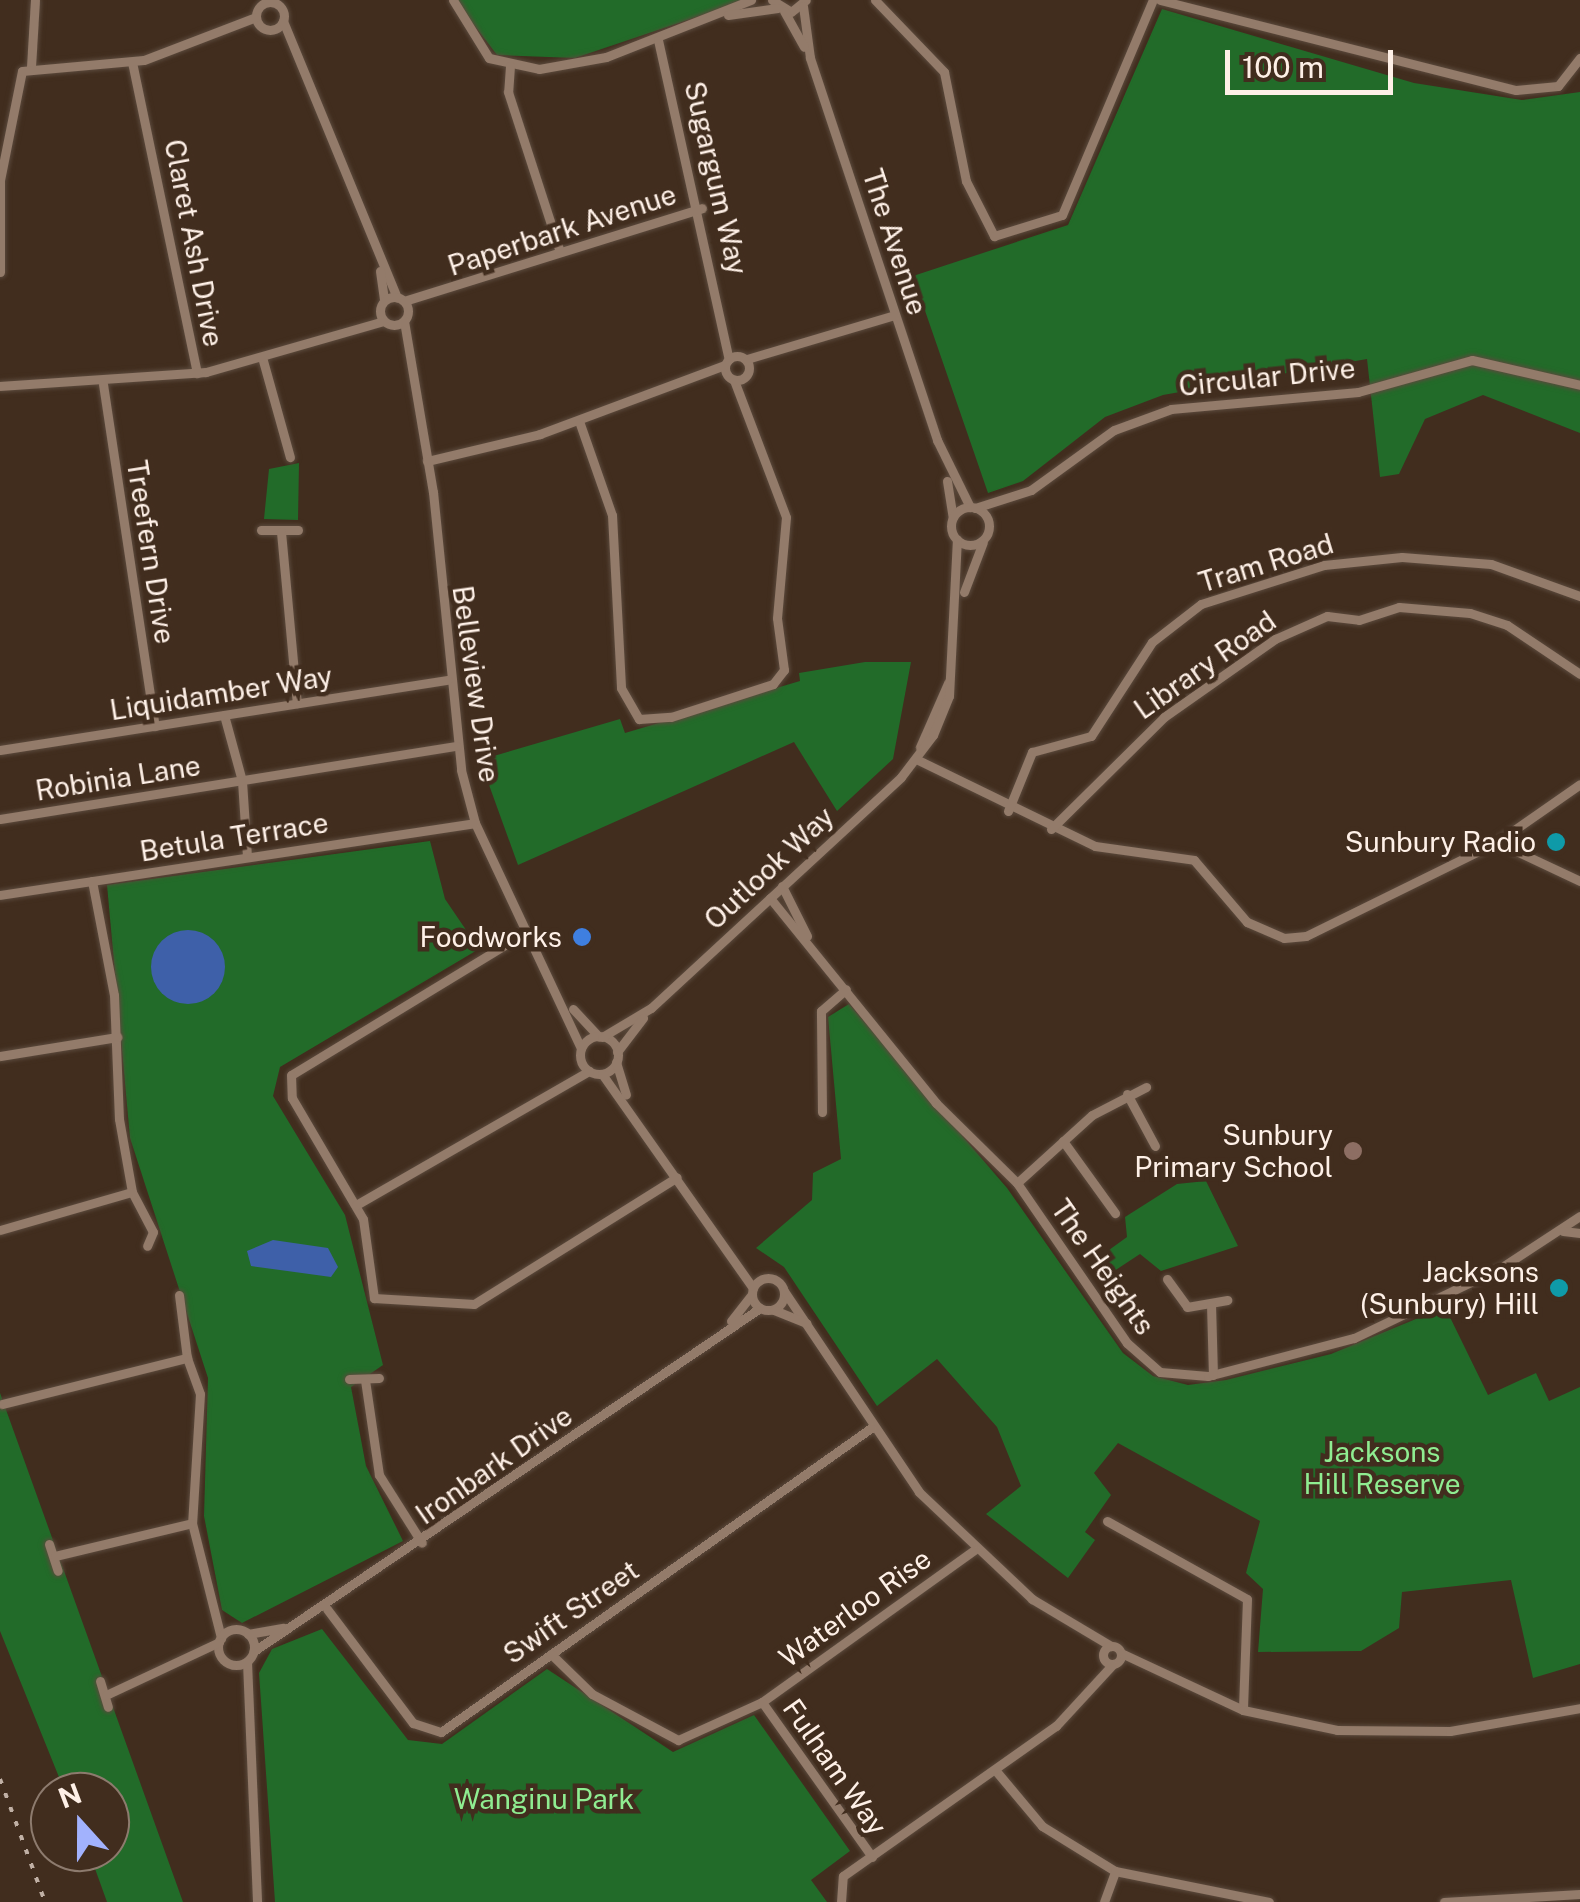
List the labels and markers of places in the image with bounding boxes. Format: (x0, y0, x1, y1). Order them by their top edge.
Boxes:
place label: Sunbury Radio (1345, 825, 1536, 859)
marker: Sunbury Radio (1545, 831, 1567, 853)
place label: Foodworks (420, 920, 562, 954)
marker: Foodworks (571, 926, 593, 948)
place label: Sunbury Primary School (1134, 1118, 1333, 1184)
marker: Sunbury Primary School (1342, 1140, 1364, 1162)
place label: Jacksons (Sunbury) Hill (1360, 1255, 1539, 1321)
marker: Jacksons (Sunbury) Hill (1548, 1277, 1570, 1299)

